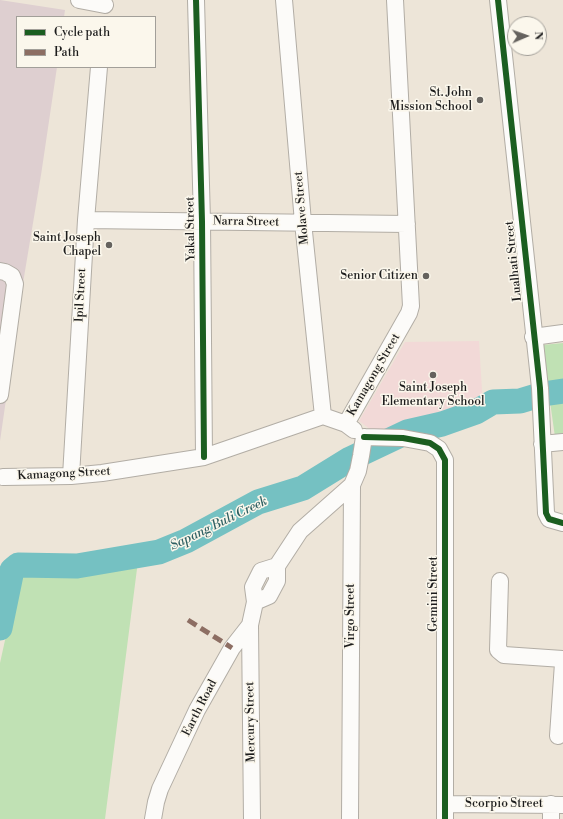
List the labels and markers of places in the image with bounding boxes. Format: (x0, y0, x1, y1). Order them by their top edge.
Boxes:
place label: St. John Mission School (390, 86, 472, 114)
marker: St. John Mission School (475, 95, 485, 105)
place label: Saint Joseph Chapel (33, 231, 101, 259)
marker: Saint Joseph Chapel (104, 240, 114, 250)
place label: Senior Citizen (340, 269, 418, 283)
marker: Senior Citizen (421, 271, 431, 281)
marker: Saint Joseph Elementary School (428, 370, 438, 380)
place label: Saint Joseph Elementary School (381, 381, 485, 409)

